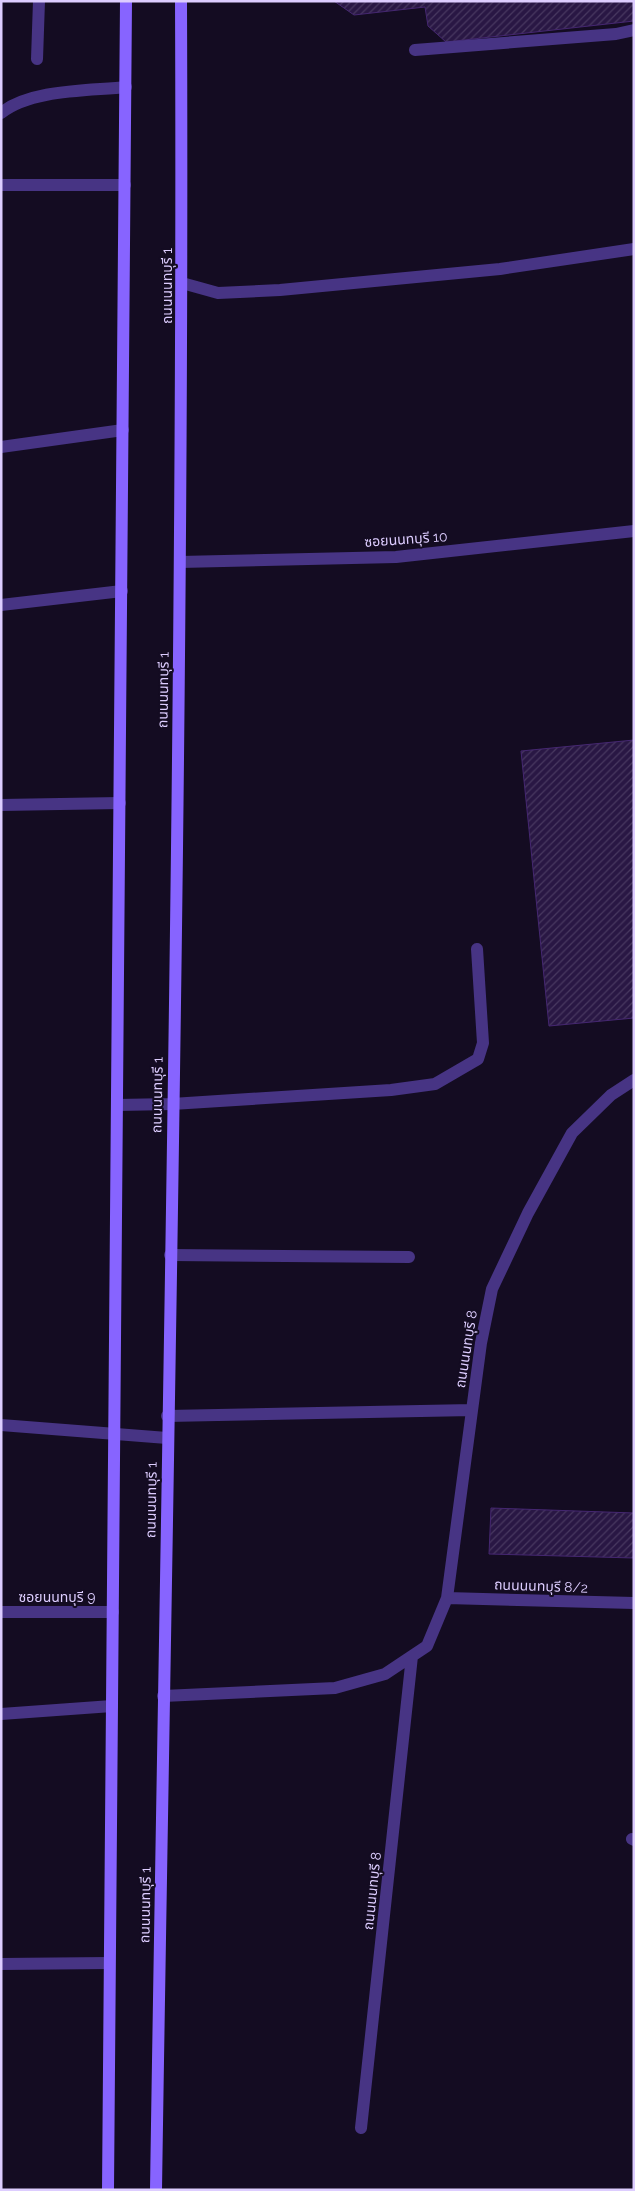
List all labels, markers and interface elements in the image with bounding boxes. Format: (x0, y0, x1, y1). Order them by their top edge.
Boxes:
street label: ถนนนนทบุรี 1 (159, 248, 176, 324)
street label: ซอยนนทบุรี 10 (364, 528, 448, 551)
street label: ถนนนนทบุรี 1 (154, 652, 173, 728)
street label: ถนนนนทบุรี 1 (148, 1057, 167, 1133)
street label: ถนนนนทบุรี 8 (452, 1309, 481, 1389)
street label: ถนนนนทบุรี 1 (142, 1462, 161, 1538)
street label: ถนนนนทบุรี 8/2 (494, 1576, 588, 1597)
street label: ซอยนนทบุรี 9 (19, 1589, 95, 1606)
street label: ถนนนนทบุรี 8 (360, 1851, 385, 1931)
street label: ถนนนนทบุรี 1 (136, 1867, 155, 1943)

